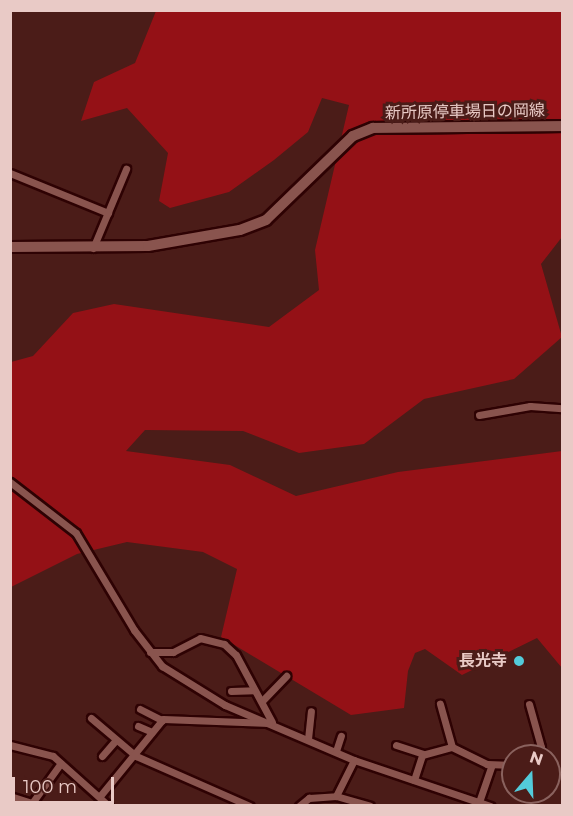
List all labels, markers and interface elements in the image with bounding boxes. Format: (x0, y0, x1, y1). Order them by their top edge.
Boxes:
street label: 新所原停車場日の岡線 (385, 101, 545, 123)
place label: 長光寺 (459, 651, 507, 671)
marker: 長光寺 (512, 654, 526, 668)
north arrow (501, 744, 561, 804)
text: N (527, 747, 546, 769)
scale bar (15, 765, 117, 803)
text: 100 m (23, 776, 77, 798)

